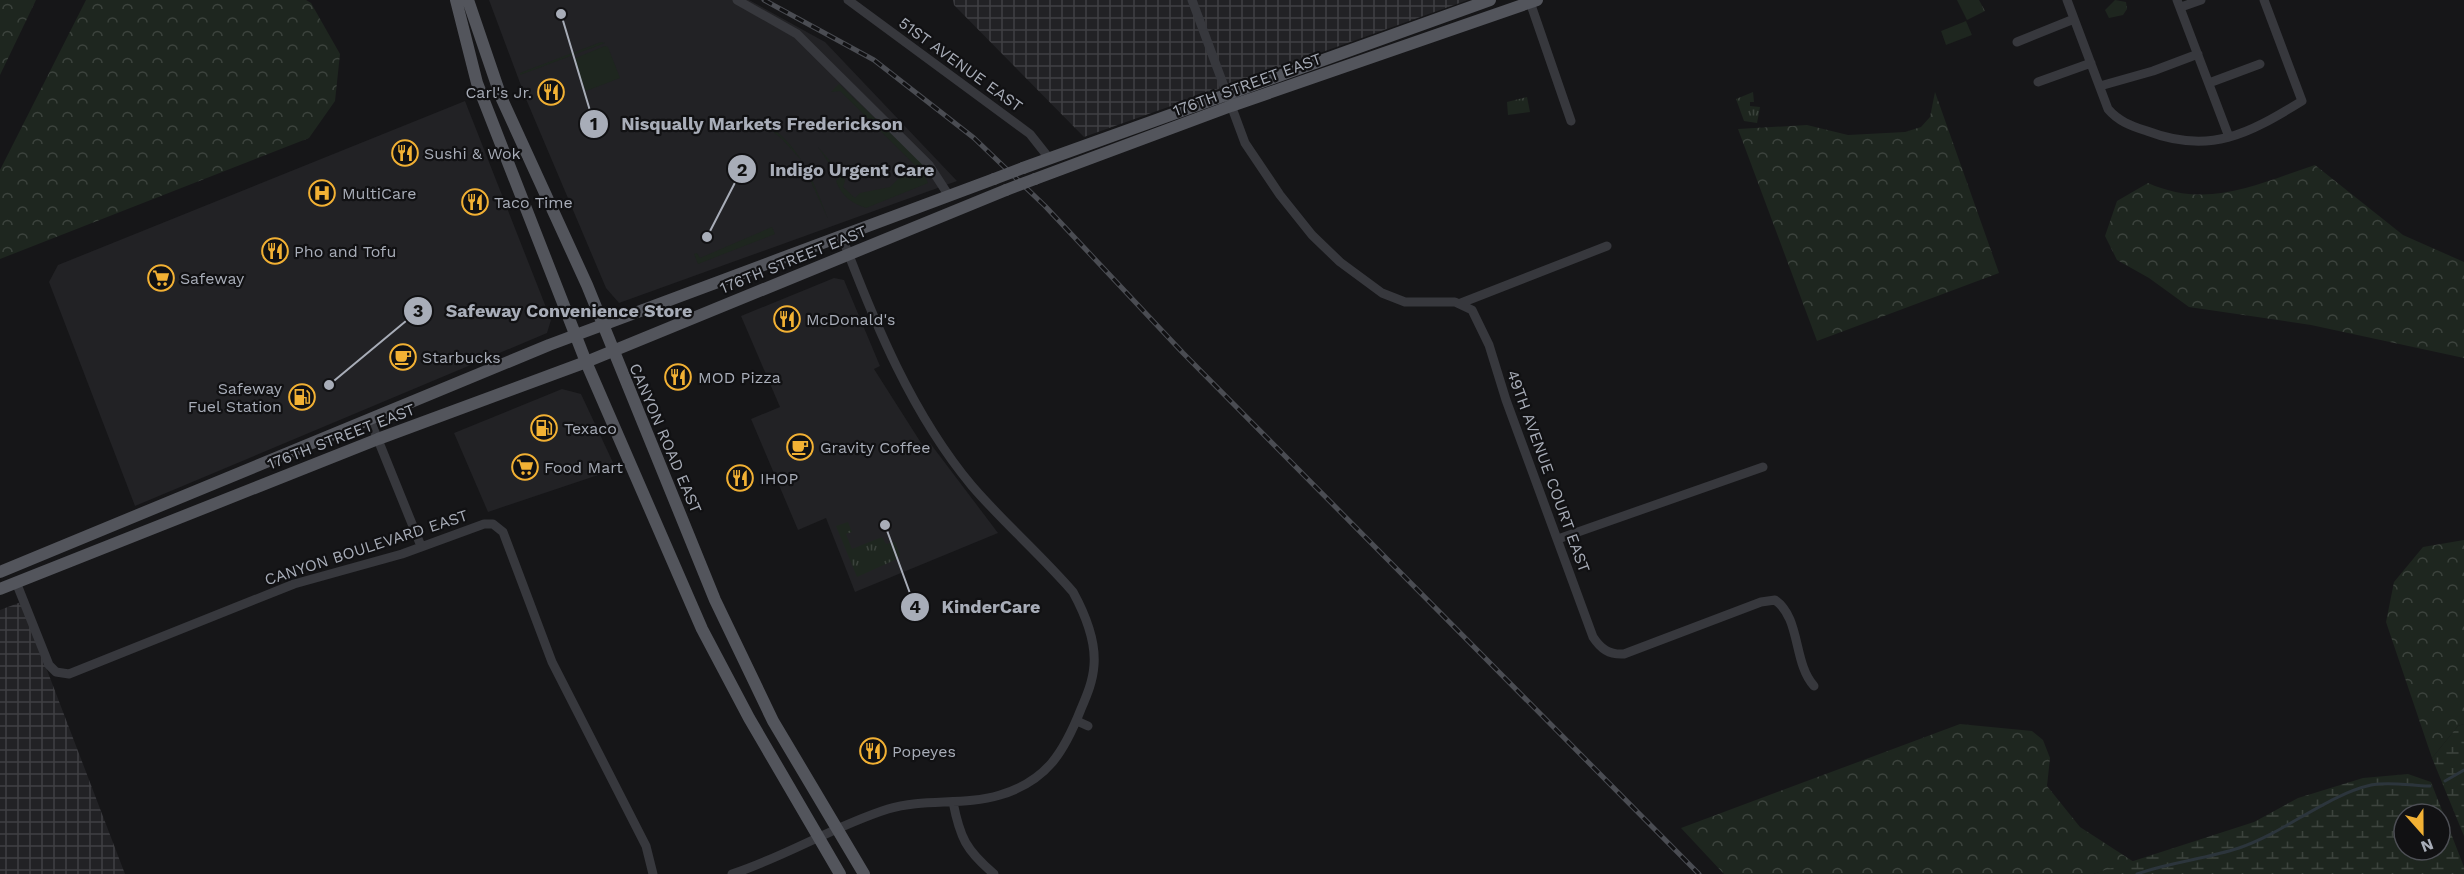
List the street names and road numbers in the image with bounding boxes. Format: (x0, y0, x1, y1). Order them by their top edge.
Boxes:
street label: 51ST AVENUE EAST (895, 13, 1027, 116)
street label: 176TH STREET EAST (1170, 49, 1324, 120)
street label: 176TH STREET EAST (717, 221, 870, 298)
street label: CANYON ROAD EAST (625, 360, 706, 516)
street label: 49TH AVENUE COURT EAST (1503, 367, 1594, 575)
street label: 176TH STREET EAST (265, 399, 418, 473)
street label: CANYON BOULEVARD EAST (262, 506, 470, 589)

